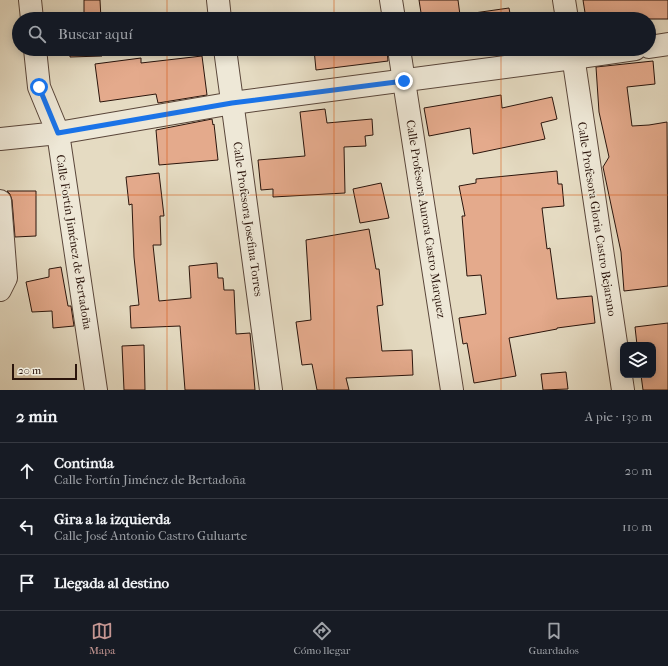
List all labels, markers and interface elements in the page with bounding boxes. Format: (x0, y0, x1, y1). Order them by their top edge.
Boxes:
search box (12, 12, 656, 56)
icon: search (26, 23, 48, 45)
text: Buscar aquí (58, 25, 133, 43)
route end (395, 72, 413, 90)
route start (30, 78, 48, 96)
street label: Calle Profesora Aurora Castro Marquez (403, 119, 449, 320)
street label: Calle Profesora Gloria Castro Bejarano (575, 121, 619, 317)
street label: Calle Profesora Josefina Torres (230, 141, 266, 298)
street label: Calle Fortín Jiménez de Bertadoña (53, 154, 95, 331)
map controls (620, 342, 656, 378)
button: layers (620, 342, 656, 378)
scale bar (12, 362, 77, 381)
text: 20 m (18, 364, 41, 377)
text: 2 min (16, 406, 57, 426)
text: A pie · 130 m (585, 409, 652, 424)
text: Continúa (54, 454, 114, 472)
icon: ahead (16, 460, 38, 482)
text: 20 m (625, 463, 652, 478)
text: Calle Fortín Jiménez de Bertadoña (54, 472, 246, 487)
text: Gira a la izquierda (54, 510, 170, 528)
icon: left (16, 516, 38, 538)
text: 110 m (622, 519, 652, 534)
text: Calle José Antonio Castro Guluarte (54, 528, 247, 543)
icon: arrive (16, 572, 38, 594)
text: Llegada al destino (54, 574, 169, 592)
tab: Mapa (89, 620, 115, 657)
tab: Cómo llegar (293, 620, 350, 657)
tab: Guardados (529, 620, 579, 657)

